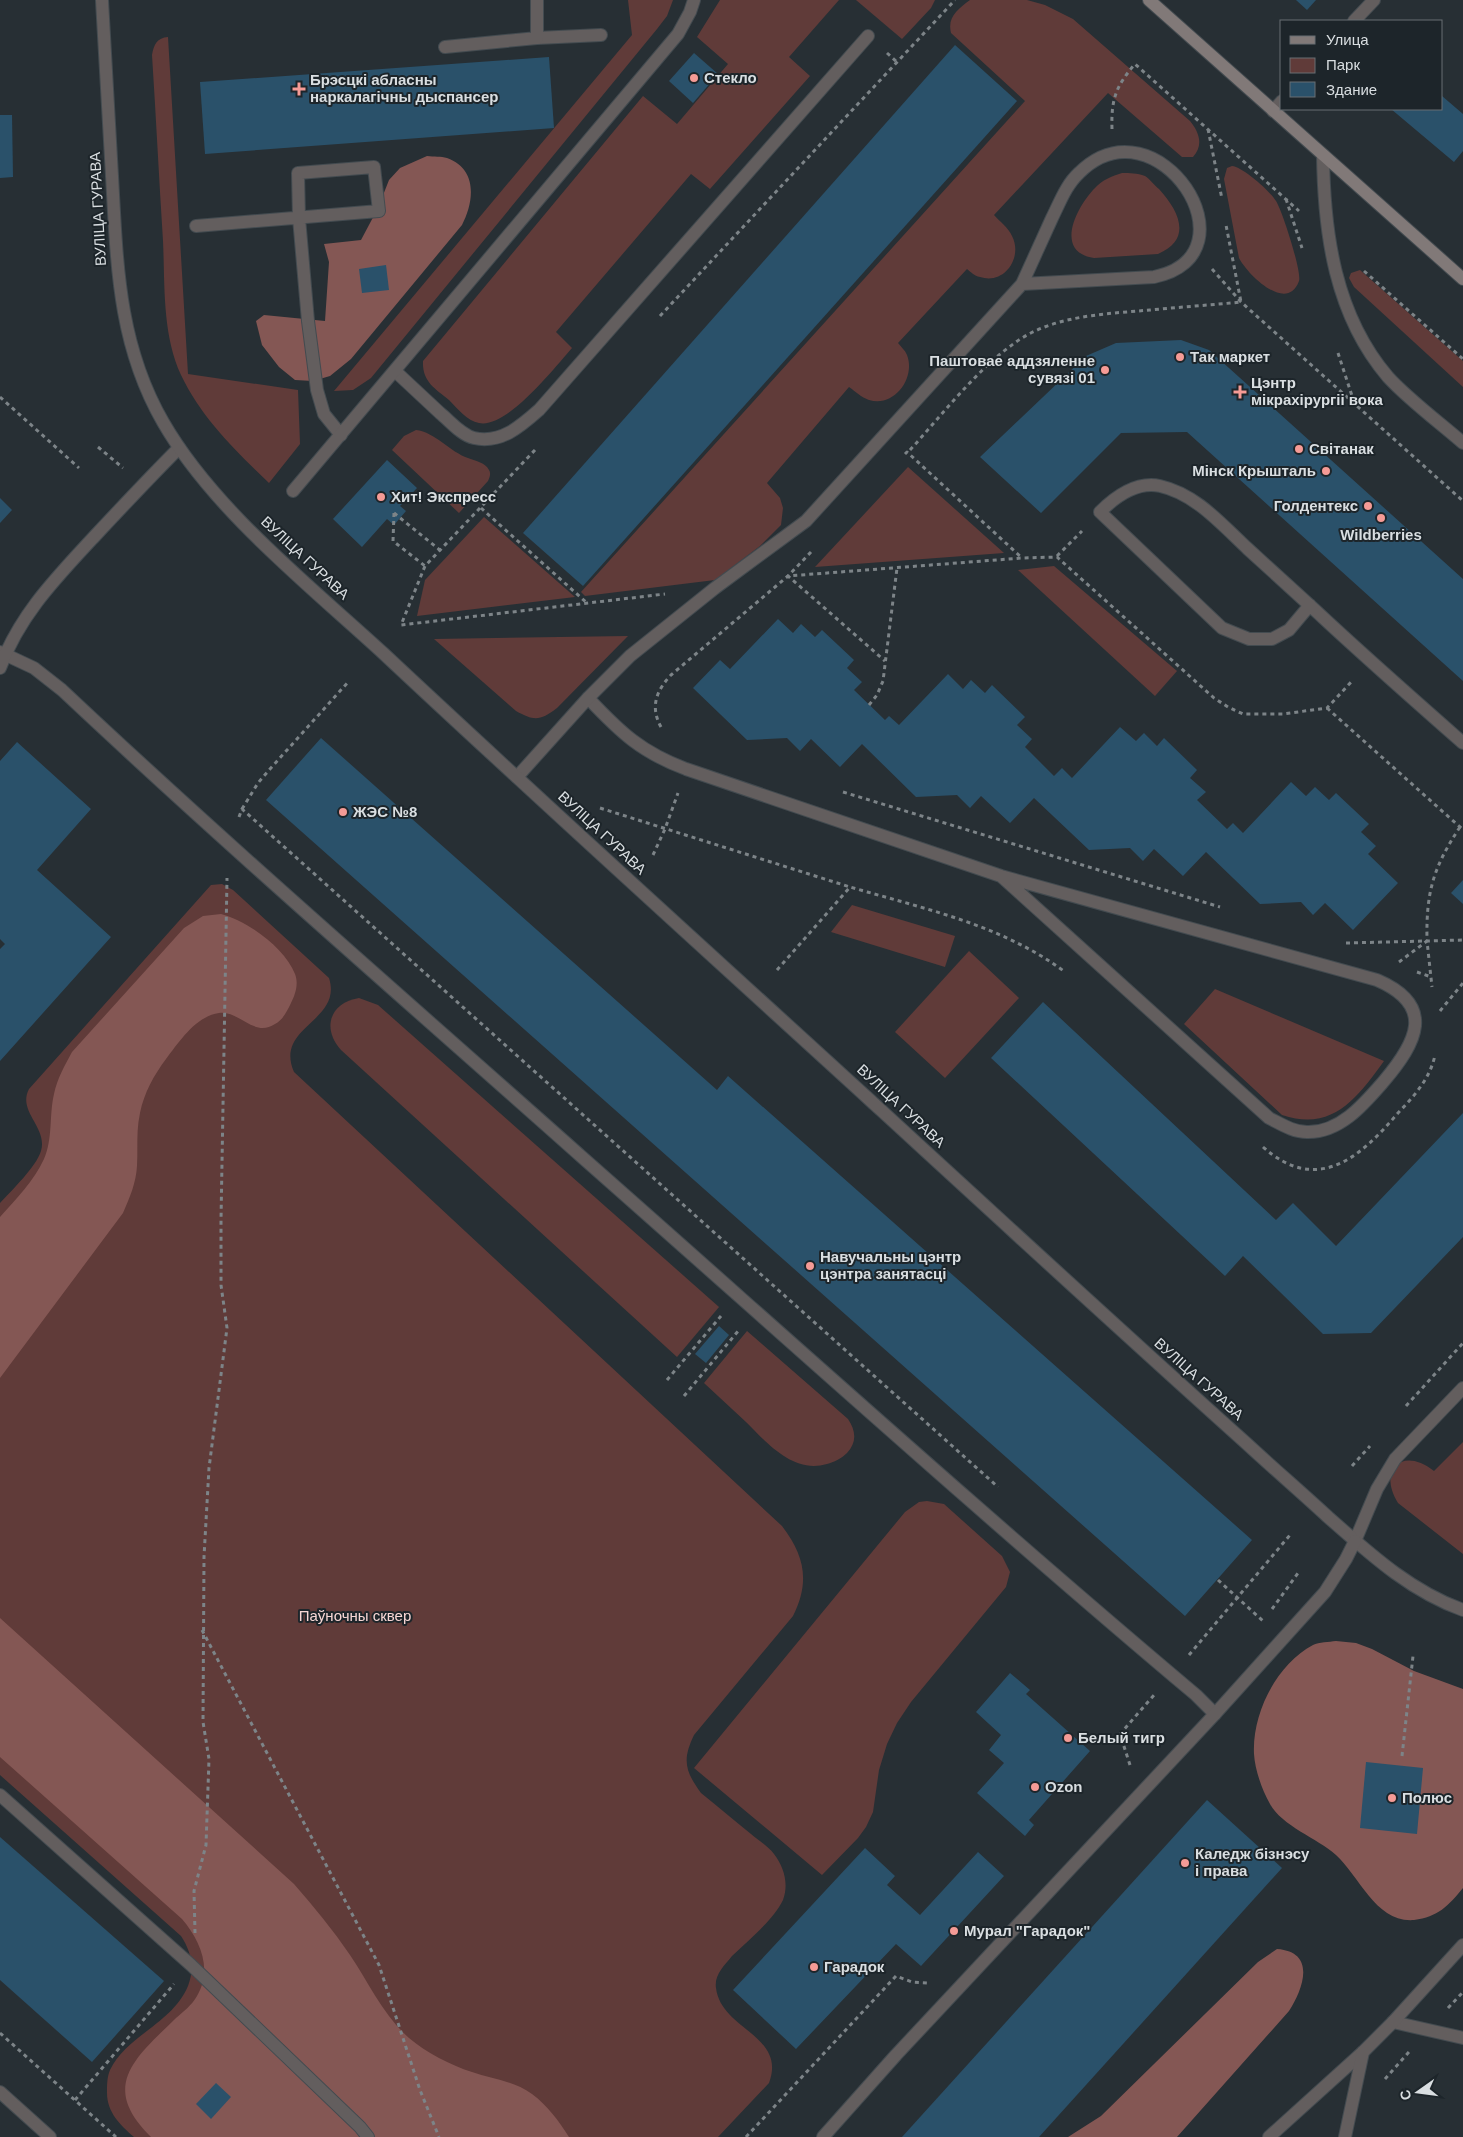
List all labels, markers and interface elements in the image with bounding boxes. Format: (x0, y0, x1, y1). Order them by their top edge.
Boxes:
legend (1280, 20, 1443, 110)
text: Улица (1326, 31, 1369, 48)
text: Парк (1326, 56, 1360, 73)
place label: Стекло (704, 69, 757, 86)
place label: Брэсцкі абласны наркалагічны дыспансер (310, 71, 498, 105)
marker: Стекло (688, 72, 700, 84)
text: Здание (1326, 81, 1377, 98)
marker: Брэсцкі абласны наркалагічны дыспансер (292, 82, 306, 96)
street label: ВУЛІЦА ГУРАВА (86, 152, 109, 266)
place label: Так маркет (1190, 348, 1270, 365)
marker: Так маркет (1174, 351, 1186, 363)
place label: Паштовае аддзяленне сувязі 01 (929, 352, 1095, 386)
marker: Паштовае аддзяленне сувязі 01 (1099, 364, 1111, 376)
place label: Цэнтр мікрахірургіі вока (1251, 374, 1384, 408)
marker: Цэнтр мікрахірургіі вока (1233, 385, 1247, 399)
place label: Світанак (1309, 440, 1374, 457)
marker: Світанак (1293, 443, 1305, 455)
place label: Мінск Крышталь (1192, 462, 1316, 479)
marker: Мінск Крышталь (1320, 465, 1332, 477)
place label: Хит! Экспресс (391, 488, 496, 505)
marker: Хит! Экспресс (375, 491, 387, 503)
place label: Голдентекс (1274, 497, 1358, 514)
marker: Голдентекс (1362, 500, 1374, 512)
marker: Wildberries (1375, 512, 1387, 524)
street label: ВУЛІЦА ГУРАВА (258, 513, 353, 603)
place label: Wildberries (1340, 526, 1422, 543)
street label: ВУЛІЦА ГУРАВА (555, 788, 650, 878)
place label: ЖЭС №8 (352, 803, 417, 820)
marker: ЖЭС №8 (337, 806, 349, 818)
street label: ВУЛІЦА ГУРАВА (854, 1061, 949, 1151)
place label: Навучальны цэнтр цэнтра занятасці (820, 1248, 961, 1282)
marker: Навучальны цэнтр цэнтра занятасці (804, 1260, 816, 1272)
street label: ВУЛІЦА ГУРАВА (1151, 1334, 1247, 1423)
park label: Паўночны сквер (299, 1607, 411, 1624)
place label: Белый тигр (1078, 1729, 1165, 1746)
marker: Белый тигр (1062, 1732, 1074, 1744)
place label: Ozon (1045, 1778, 1083, 1795)
marker: Ozon (1029, 1781, 1041, 1793)
place label: Полюс (1402, 1789, 1452, 1806)
marker: Полюс (1386, 1792, 1398, 1804)
place label: Каледж бізнэсу і права (1195, 1845, 1310, 1879)
marker: Каледж бізнэсу і права (1179, 1857, 1191, 1869)
place label: Мурал "Гарадок" (964, 1922, 1090, 1939)
marker: Мурал "Гарадок" (948, 1925, 960, 1937)
place label: Гарадок (824, 1958, 885, 1975)
marker: Гарадок (808, 1961, 820, 1973)
north arrow (1393, 2067, 1443, 2117)
text: С (1396, 2088, 1414, 2102)

